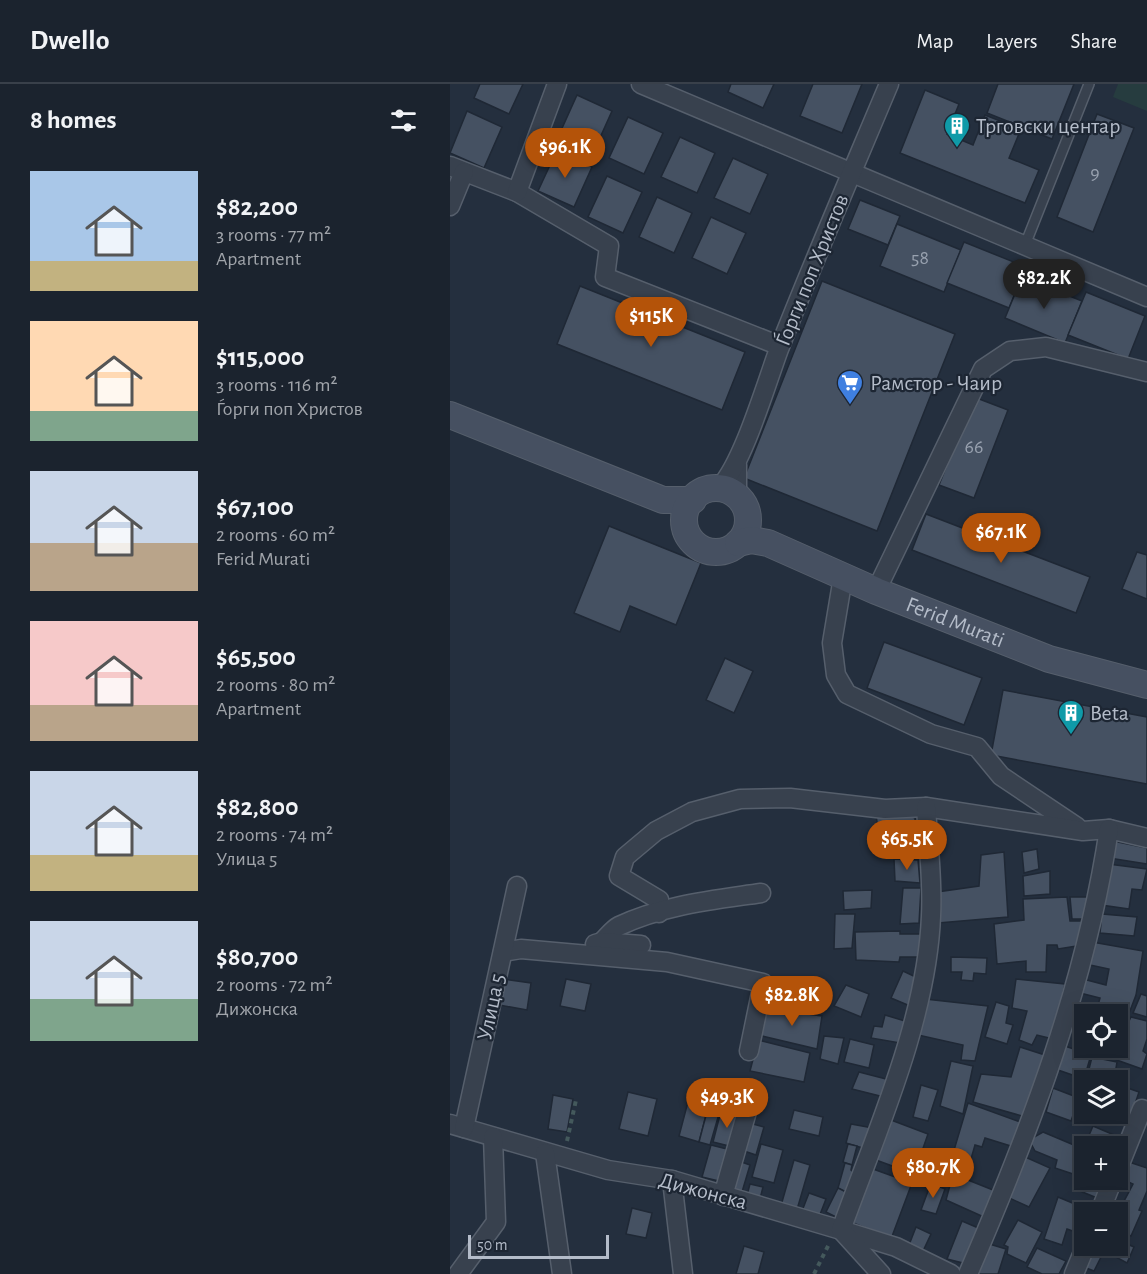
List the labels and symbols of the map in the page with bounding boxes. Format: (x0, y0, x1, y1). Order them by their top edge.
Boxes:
building icon: Трговски центар (942, 111, 972, 149)
place label: Трговски центар (976, 115, 1120, 137)
pin: $96.1K (516, 128, 614, 179)
house number: 9 (1090, 163, 1100, 183)
street label: Ѓорги поп Христов (771, 191, 852, 349)
house number: 58 (911, 248, 929, 268)
pin: $82.2K (995, 259, 1093, 310)
pin: $115K (609, 297, 693, 348)
supermarket icon: Рамстор - Чаир (835, 368, 865, 406)
place label: Рамстор - Чаир (870, 372, 1002, 394)
house number: 66 (965, 437, 983, 457)
pin: $67.1K (952, 513, 1050, 564)
street label: Ferid Murati (903, 593, 1008, 651)
building icon: Beta (1056, 698, 1086, 736)
place label: Beta (1090, 702, 1129, 724)
pin: $65.5K (858, 820, 956, 871)
street label: Улица 5 (473, 972, 509, 1042)
pin: $82.8K (743, 976, 841, 1027)
pin: $49.3K (678, 1078, 776, 1129)
pin: $80.7K (884, 1148, 982, 1199)
street label: Дижонска (657, 1169, 749, 1213)
scale bar (468, 1232, 609, 1260)

